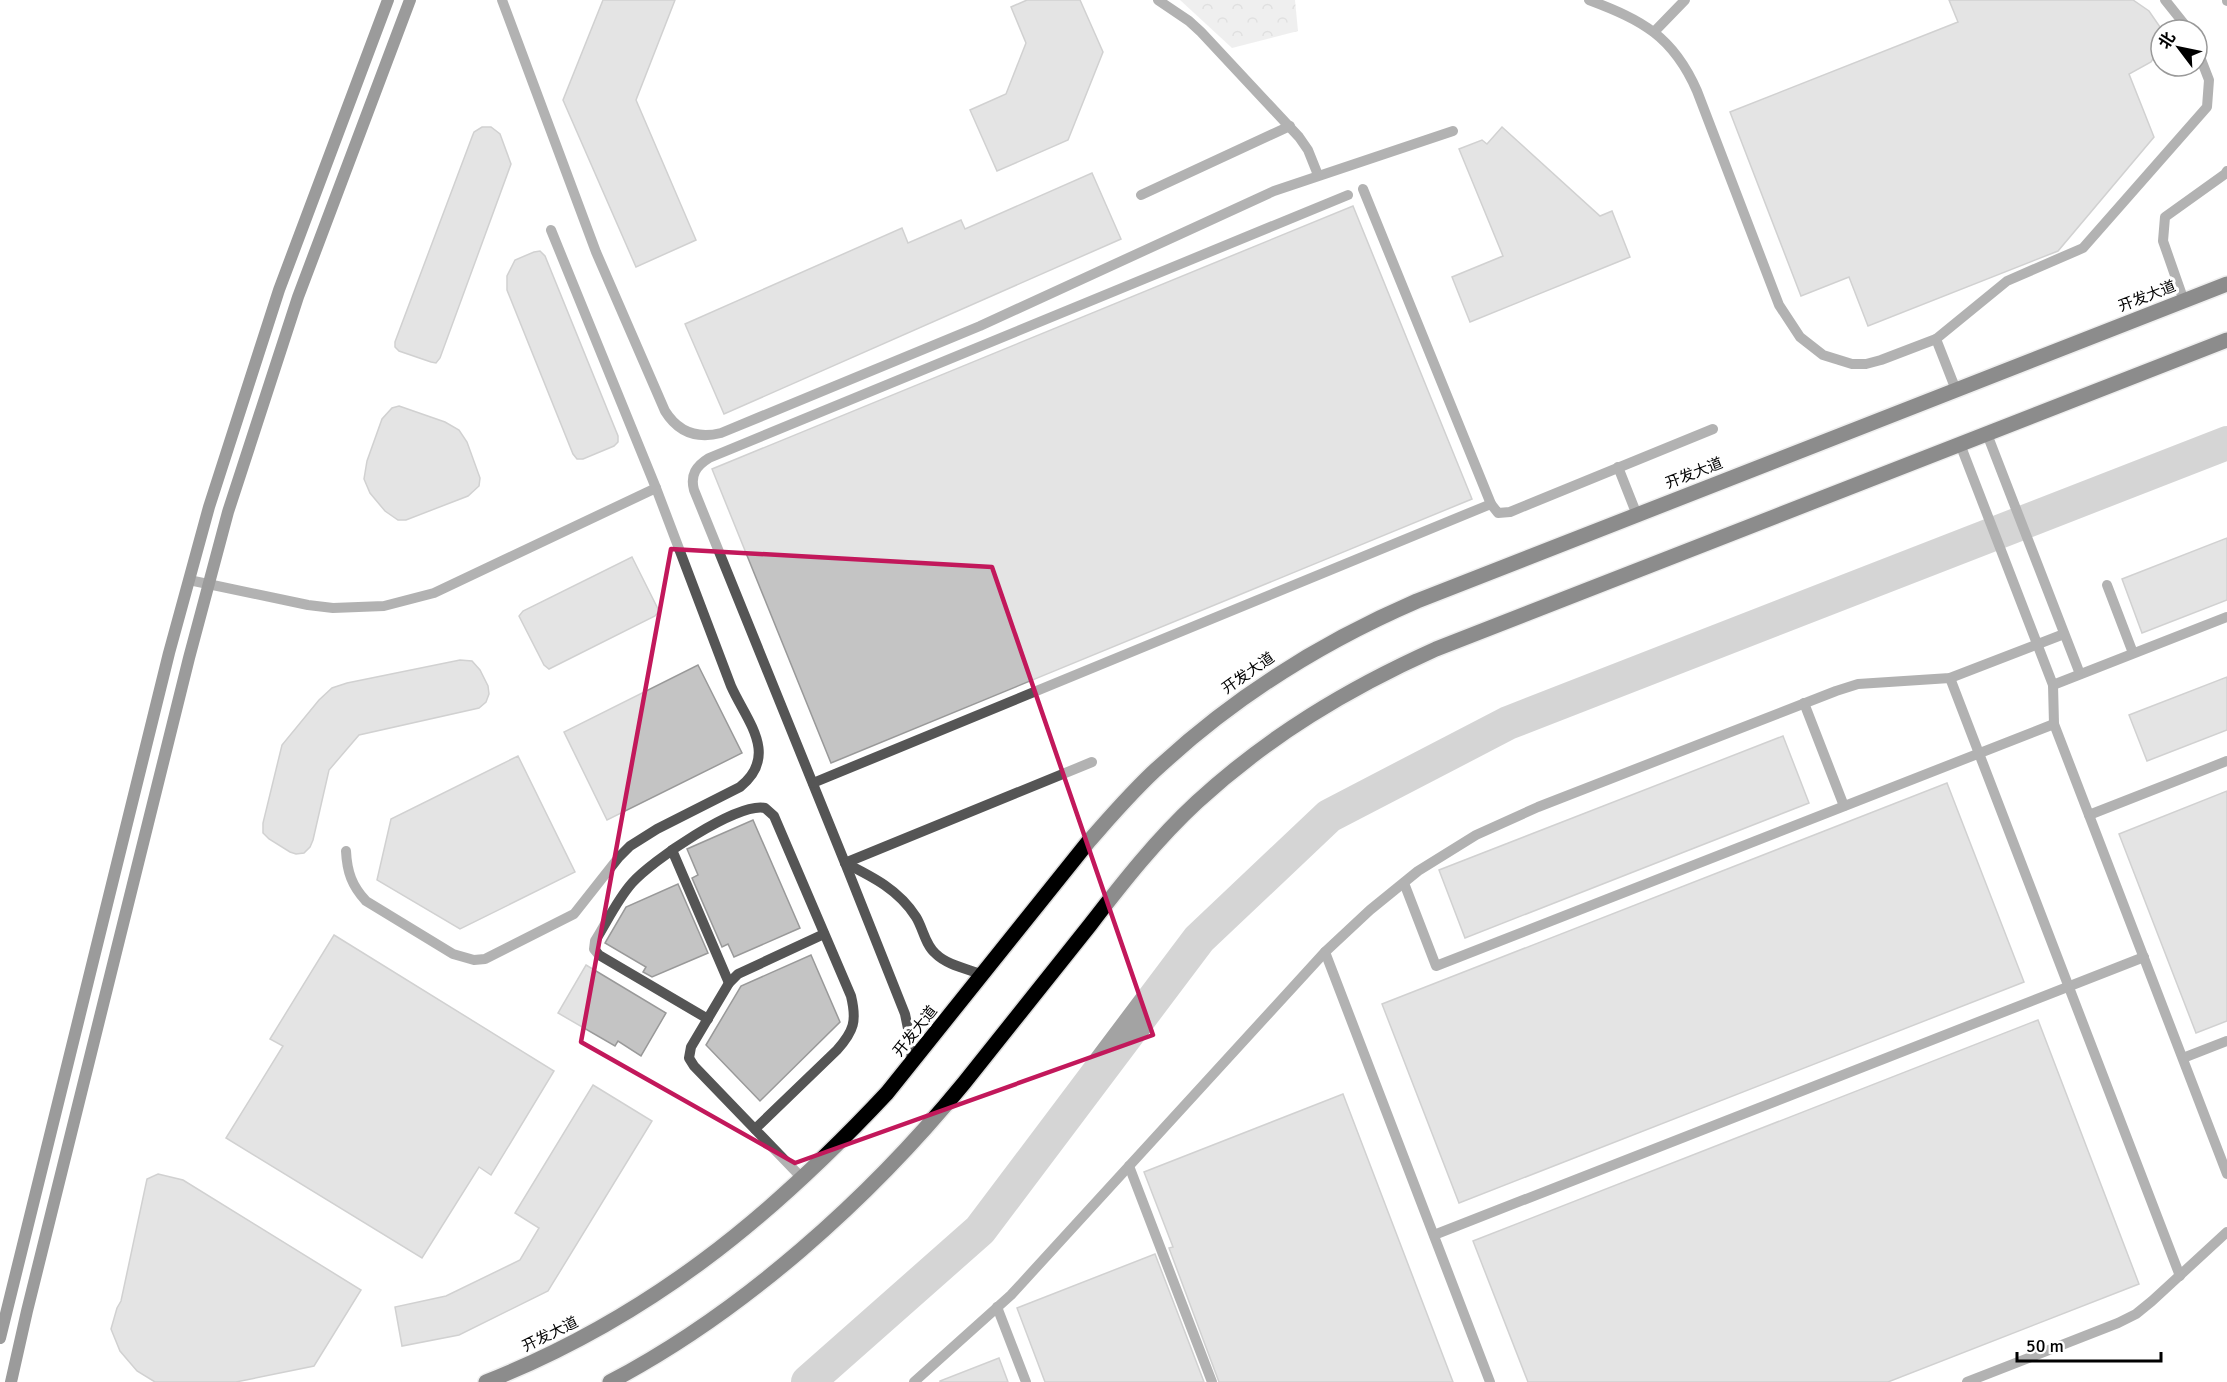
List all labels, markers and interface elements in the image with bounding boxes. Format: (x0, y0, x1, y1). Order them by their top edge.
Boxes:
north arrow (2149, 18, 2209, 78)
text: 北 (2154, 28, 2180, 53)
street label: 开发大道 (2116, 277, 2178, 315)
street label: 开发大道 (1663, 454, 1725, 492)
street label: 开发大道 (1218, 648, 1278, 698)
street label: 开发大道 (889, 1002, 941, 1060)
street label: 开发大道 (519, 1313, 581, 1355)
scale bar (2017, 1325, 2161, 1363)
text: 50 m (2026, 1335, 2064, 1357)

